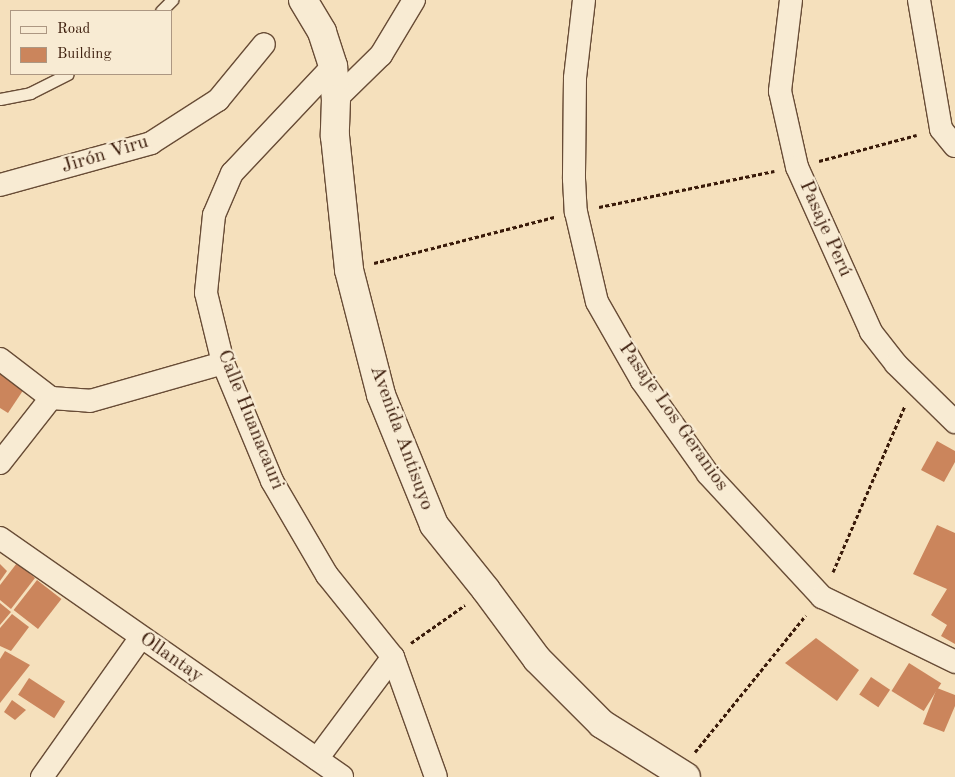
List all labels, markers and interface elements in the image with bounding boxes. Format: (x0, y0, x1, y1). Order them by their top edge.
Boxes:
legend (10, 10, 172, 75)
text: Road (57, 22, 90, 37)
text: Building (57, 47, 112, 62)
street label: Jirón Viru (59, 130, 151, 180)
street label: Pasaje Perú (793, 177, 857, 281)
street label: Pasaje Los Geranios (613, 338, 733, 496)
street label: Calle Huanacauri (211, 347, 289, 493)
street label: Avenida Antisuyo (364, 362, 438, 514)
street label: Ollantay (134, 627, 208, 689)

